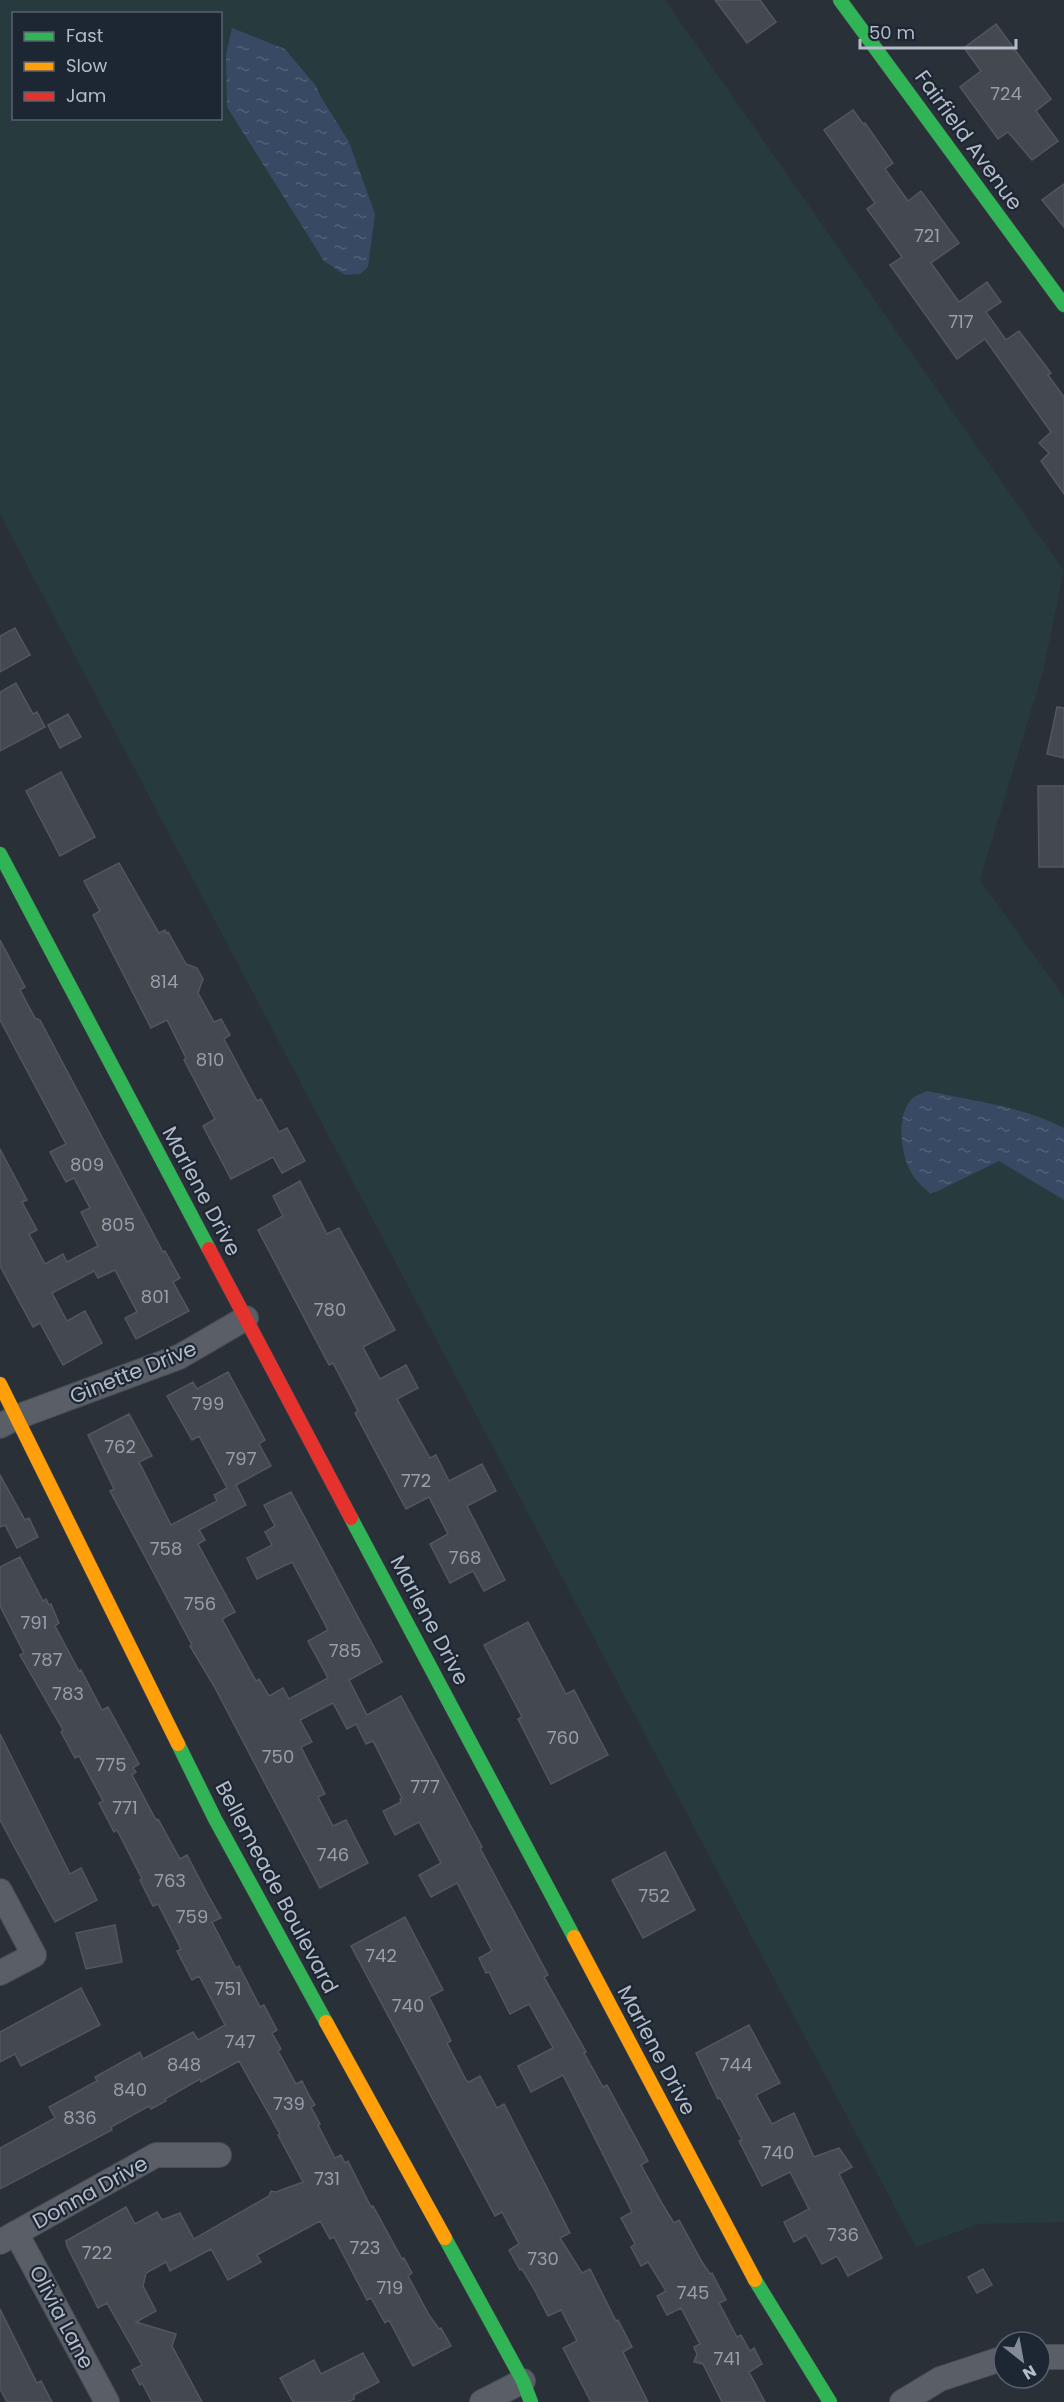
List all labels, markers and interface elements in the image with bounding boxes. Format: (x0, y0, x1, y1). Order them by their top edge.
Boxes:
legend (12, 12, 222, 120)
scale bar (860, 12, 1016, 50)
text: 50 m (869, 20, 915, 45)
text: Fast (66, 23, 103, 48)
text: Slow (66, 53, 108, 78)
street label: Fairfield Avenue (908, 64, 1030, 216)
house number: 724 (990, 81, 1022, 106)
text: Jam (66, 83, 106, 108)
house number: 721 (914, 223, 940, 248)
house number: 717 (948, 309, 974, 334)
house number: 814 (150, 969, 178, 994)
house number: 810 (196, 1047, 224, 1072)
street label: Marlene Drive (156, 1121, 248, 1261)
house number: 809 (70, 1152, 104, 1177)
house number: 805 (101, 1212, 135, 1237)
house number: 801 (141, 1284, 169, 1309)
house number: 780 (314, 1297, 346, 1322)
street label: Ginette Drive (65, 1333, 201, 1411)
house number: 799 (192, 1391, 224, 1416)
house number: 762 (104, 1434, 136, 1459)
house number: 797 (226, 1446, 257, 1471)
house number: 772 (401, 1468, 431, 1493)
house number: 758 (150, 1536, 182, 1561)
house number: 768 (449, 1545, 481, 1570)
street label: Marlene Drive (384, 1550, 476, 1690)
house number: 756 (184, 1591, 216, 1616)
house number: 791 (21, 1610, 47, 1635)
house number: 785 (329, 1638, 361, 1663)
house number: 787 (31, 1647, 63, 1672)
house number: 783 (52, 1681, 84, 1706)
house number: 760 (547, 1725, 579, 1750)
house number: 750 (262, 1744, 294, 1769)
house number: 775 (96, 1752, 126, 1777)
house number: 777 (410, 1774, 440, 1799)
street label: Bellemeade Boulevard (209, 1776, 345, 1998)
house number: 771 (112, 1795, 138, 1820)
house number: 746 (317, 1842, 349, 1867)
house number: 763 (154, 1868, 186, 1893)
house number: 752 (638, 1883, 670, 1908)
house number: 759 (176, 1904, 208, 1929)
house number: 742 (365, 1943, 397, 1968)
house number: 751 (215, 1976, 241, 2001)
street label: Marlene Drive (611, 1980, 703, 2120)
house number: 740 (392, 1993, 424, 2018)
house number: 747 (225, 2029, 256, 2054)
house number: 848 (167, 2052, 201, 2077)
house number: 744 (720, 2052, 752, 2077)
house number: 840 (113, 2077, 147, 2102)
house number: 739 (273, 2091, 305, 2116)
house number: 836 (63, 2105, 97, 2130)
house number: 740 (762, 2140, 794, 2165)
street label: Donna Drive (27, 2148, 153, 2236)
house number: 731 (314, 2166, 340, 2191)
house number: 736 (827, 2222, 859, 2247)
house number: 723 (350, 2235, 380, 2260)
house number: 722 (82, 2240, 112, 2265)
house number: 730 (527, 2246, 559, 2271)
street label: Olivia Lane (23, 2260, 101, 2374)
house number: 719 (377, 2275, 403, 2300)
house number: 745 (677, 2280, 709, 2305)
north arrow (992, 2330, 1052, 2390)
house number: 741 (714, 2346, 740, 2371)
text: N (1018, 2359, 1041, 2385)

